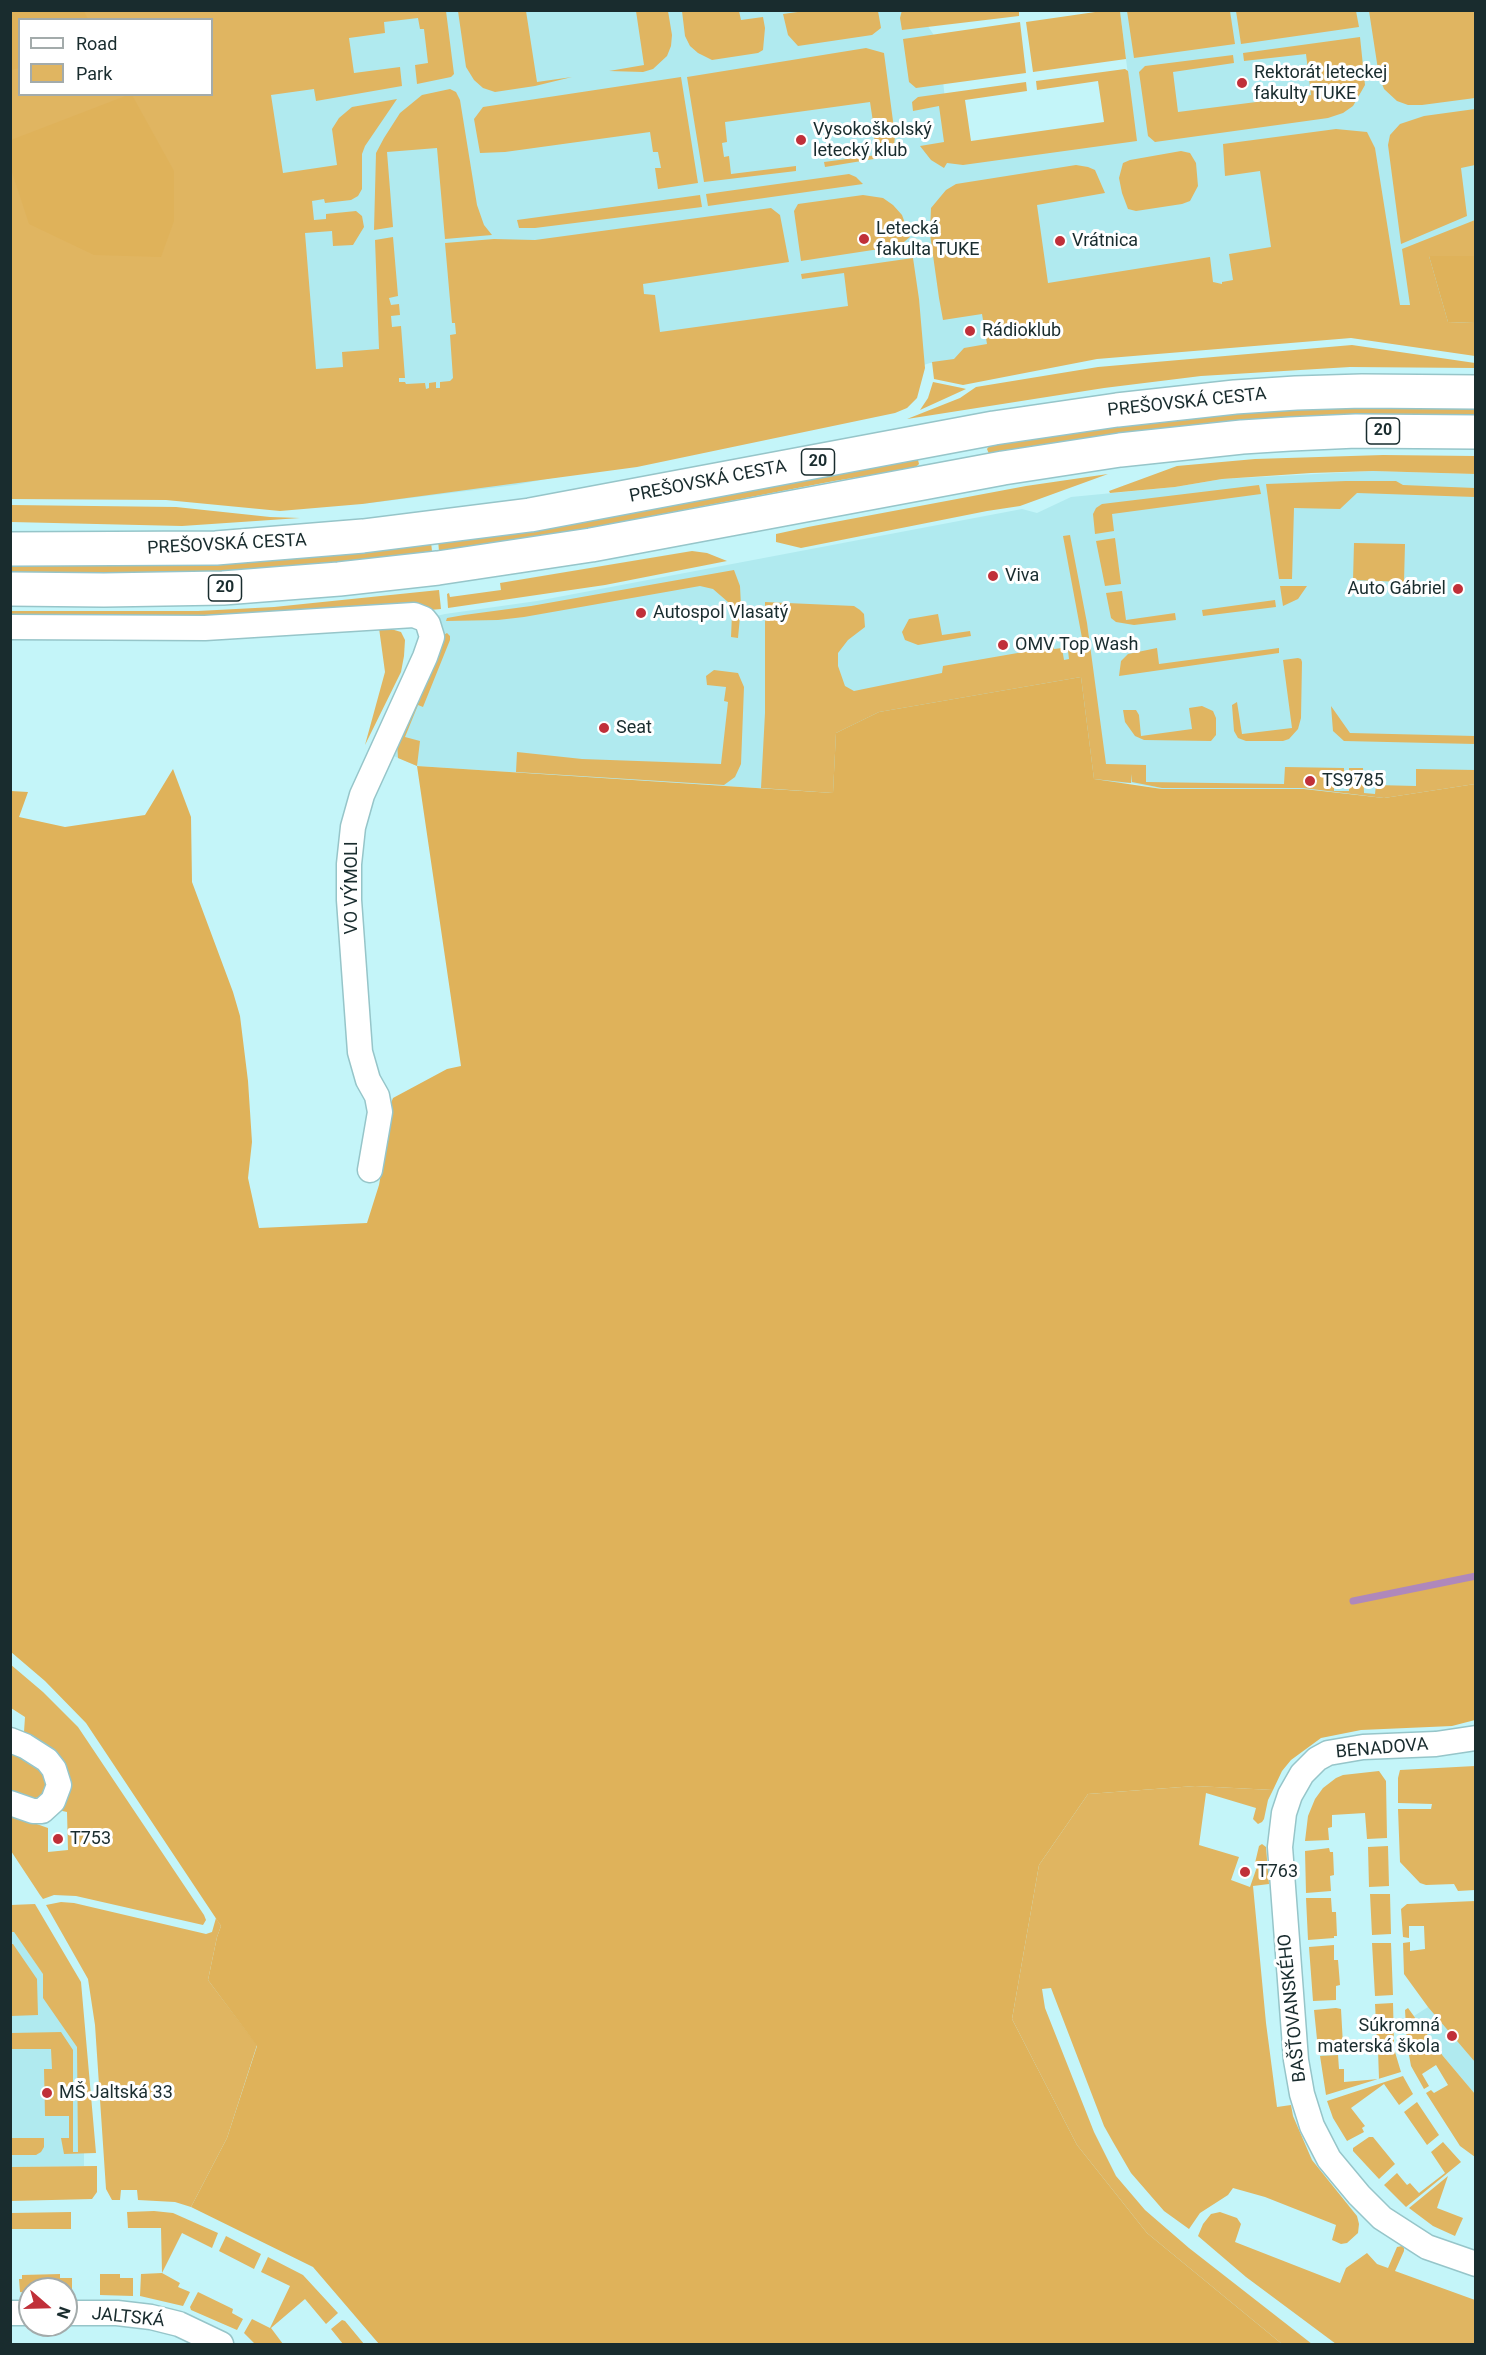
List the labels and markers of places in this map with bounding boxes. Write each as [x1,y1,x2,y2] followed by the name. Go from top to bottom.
[1254,62,1387,104] place label: Rektorát leteckej fakulty TUKE
[1235,76,1249,90] marker: Rektorát leteckej fakulty TUKE
[813,119,932,162] place label: Vysokoškolský letecký klub
[794,133,808,147] marker: Vysokoškolský letecký klub
[876,218,980,260] place label: Letecká fakulta TUKE
[1072,230,1138,252] place label: Vrátnica
[857,232,871,246] marker: Letecká fakulta TUKE
[1053,234,1067,248] marker: Vrátnica
[982,320,1061,342] place label: Rádioklub
[963,324,977,338] marker: Rádioklub
[1005,565,1039,587] place label: Viva
[986,569,1000,583] marker: Viva
[1347,578,1446,600] place label: Auto Gábriel
[1451,582,1465,596] marker: Auto Gábriel
[653,602,788,624] place label: Autospol Vlasatý
[634,606,648,620] marker: Autospol Vlasatý
[1015,634,1138,656] place label: OMV Top Wash
[996,638,1010,652] marker: OMV Top Wash
[616,717,652,739] place label: Seat
[597,721,611,735] marker: Seat
[1322,770,1384,792] place label: TS9785
[1303,774,1317,788] marker: TS9785
[70,1828,111,1850] place label: T753
[51,1832,65,1846] marker: T753
[1257,1861,1298,1883] place label: T763
[1238,1865,1252,1879] marker: T763
[1317,2015,1440,2058] place label: Súkromná materská škola
[1445,2029,1459,2043] marker: Súkromná materská škola
[59,2082,173,2104] place label: MŠ Jaltská 33
[40,2086,54,2100] marker: MŠ Jaltská 33

